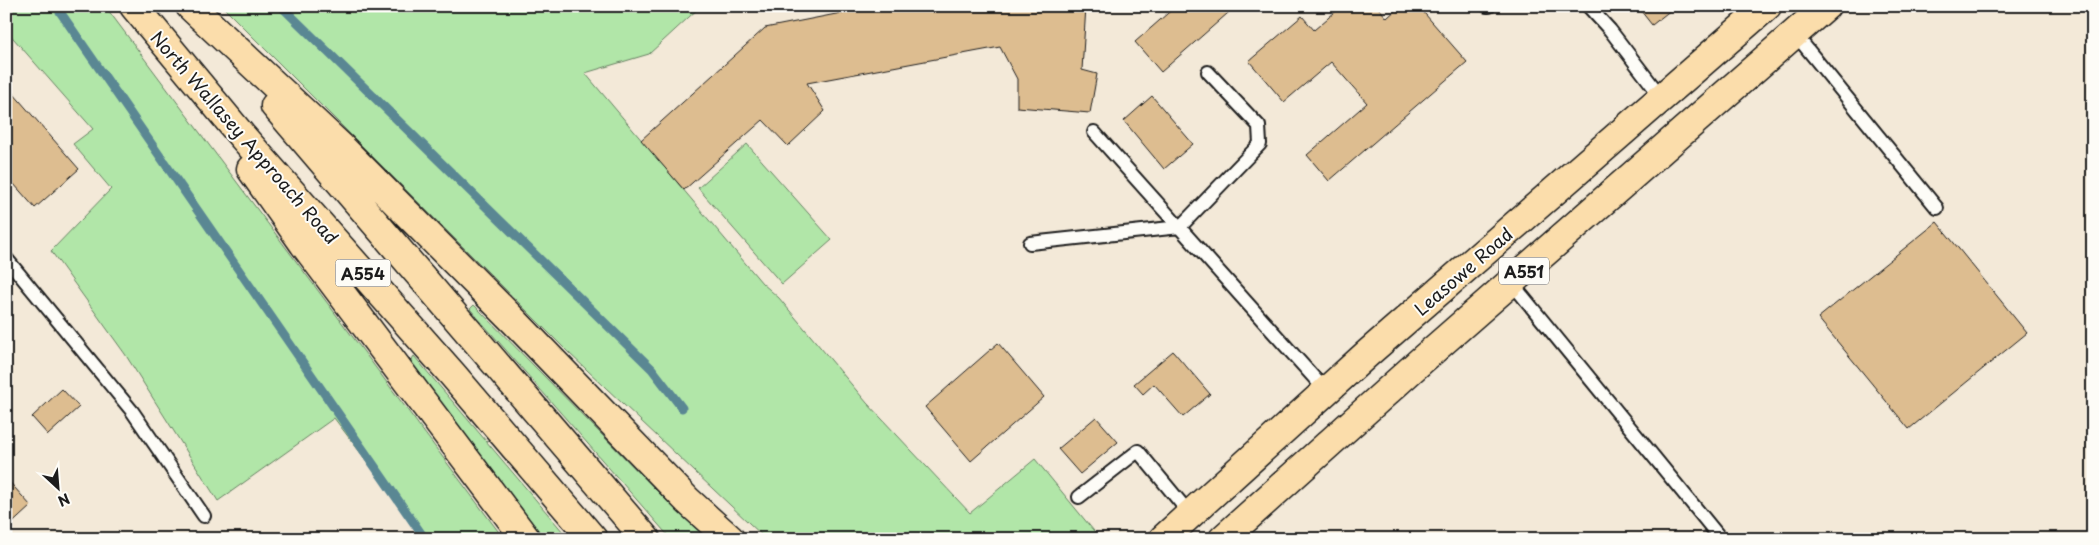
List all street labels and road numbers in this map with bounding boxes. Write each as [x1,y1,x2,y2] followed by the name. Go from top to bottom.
[145,24,345,250] street label: North Wallasey Approach Road
[1408,220,1518,322] street label: Leasowe Road
[1499,258,1549,284] road number: A551
[336,260,390,286] road number: A554

